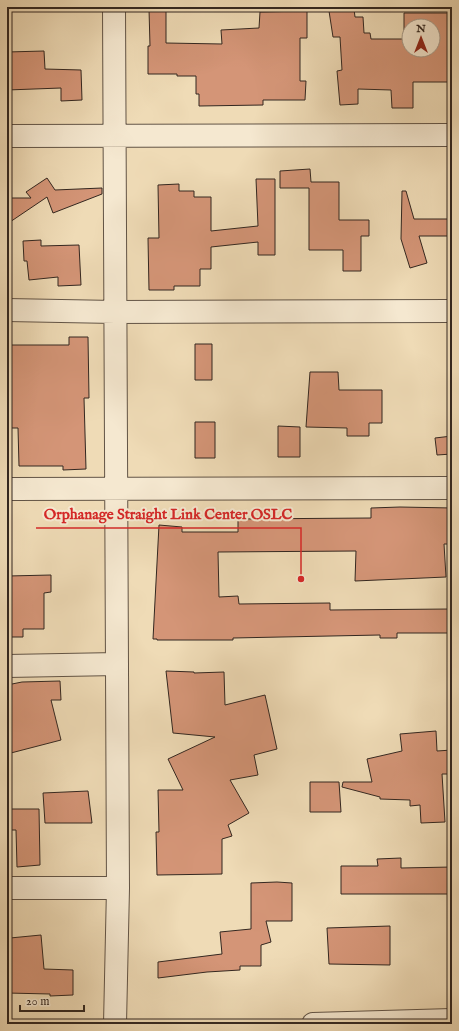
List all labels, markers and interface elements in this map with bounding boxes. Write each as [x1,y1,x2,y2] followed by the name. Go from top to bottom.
[401,18,441,58] north arrow
[415,22,426,36] text: N
[36,501,301,528] callout: Orphanage Straight Link Center OSLC
[44,505,292,524] text: Orphanage Straight Link Center OSLC
[20,987,84,1013] scale bar
[26,994,49,1009] text: 20 m

